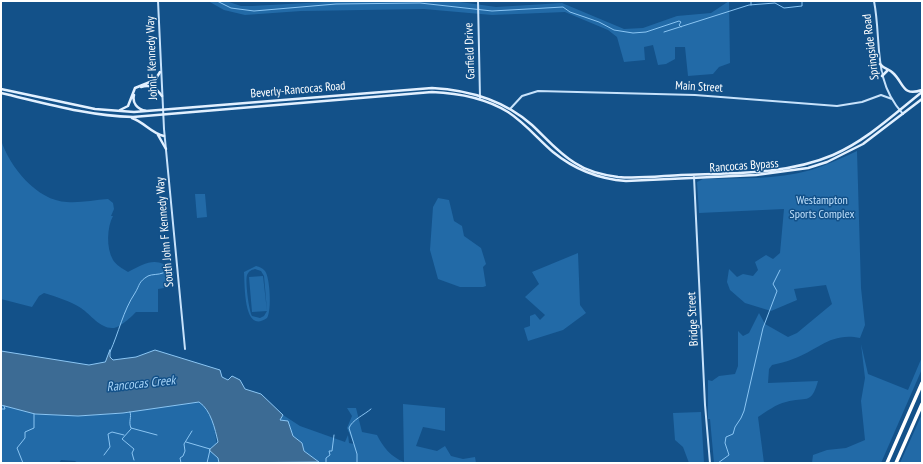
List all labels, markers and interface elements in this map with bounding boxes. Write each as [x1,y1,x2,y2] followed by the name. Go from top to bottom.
[860,13,882,81] street label: Springside Road
[143,16,161,100] street label: John F Kennedy Way
[462,22,478,80] street label: Garfield Drive
[250,79,346,101] street label: Beverly-Rancocas Road
[675,79,723,95] street label: Main Street
[709,156,779,176] street label: Rancocas Bypass
[153,176,177,288] street label: South John F Kennedy Way
[790,194,854,222] park label: Westampton Sports Complex
[684,292,702,346] street label: Bridge Street
[106,373,176,395] water label: Rancocas Creek

